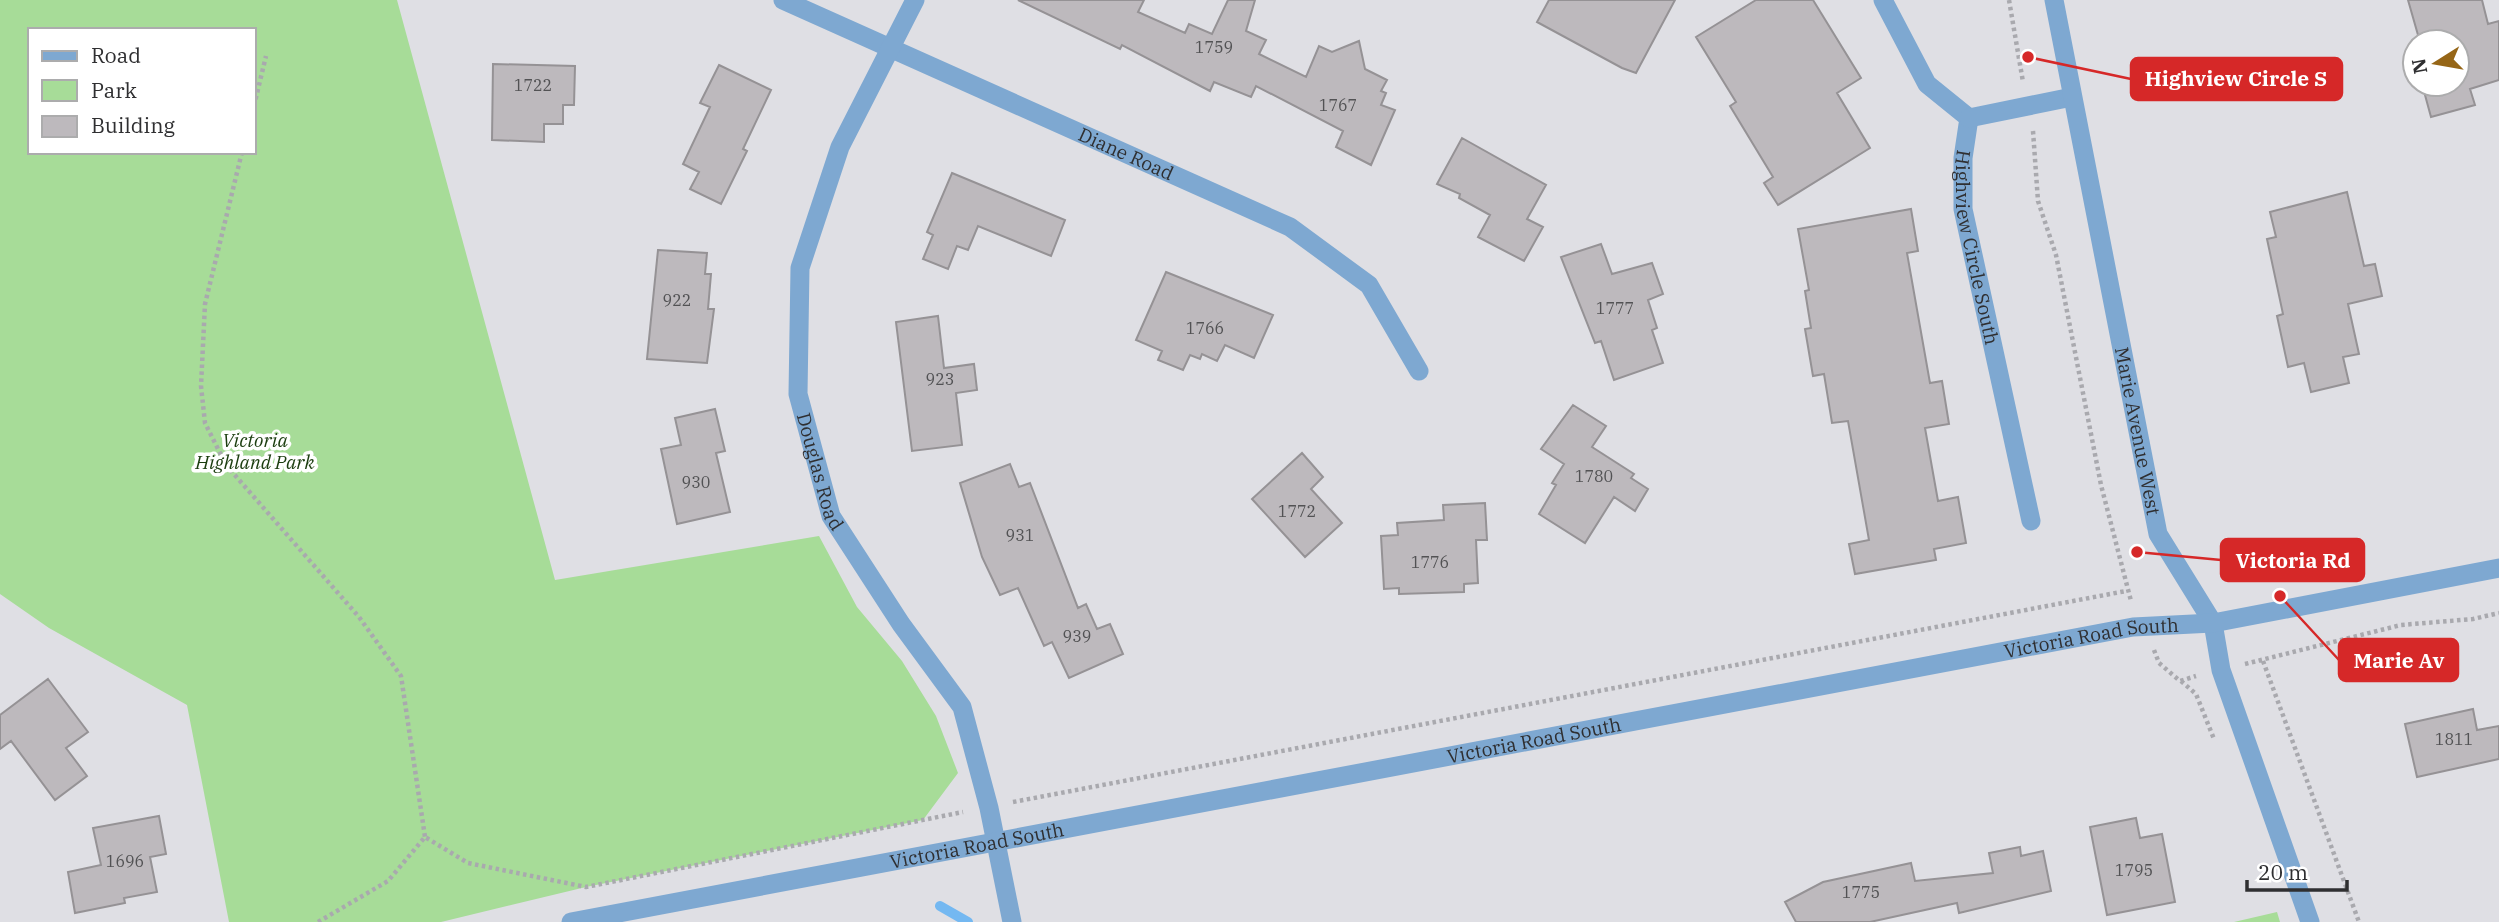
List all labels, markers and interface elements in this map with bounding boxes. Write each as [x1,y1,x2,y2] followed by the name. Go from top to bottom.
[28,28,256,154] legend
[2401,28,2471,98] north arrow
[1195,37,1233,57] house number: 1759
[91,41,141,69] text: Road
[2406,57,2433,76] text: N
[2131,58,2342,100] callout: Highview Circle S
[2145,64,2327,92] text: Highview Circle S
[514,75,552,95] house number: 1722
[91,76,138,104] text: Park
[1319,95,1357,115] house number: 1767
[91,111,176,139] text: Building
[1075,122,1178,185] street label: Diane Road
[1950,148,2004,347] street label: Highview Circle South
[663,290,691,310] house number: 922
[1596,298,1634,318] house number: 1777
[1186,318,1224,338] house number: 1766
[2110,345,2166,517] street label: Marie Avenue West
[926,369,954,389] house number: 923
[792,410,849,535] street label: Douglas Road
[194,428,316,474] park label: Victoria Highland Park
[1575,466,1613,486] house number: 1780
[682,472,710,492] house number: 930
[1278,501,1316,521] house number: 1772
[1006,525,1034,545] house number: 931
[2221,539,2364,581] callout: Victoria Rd
[2236,546,2350,574] text: Victoria Rd
[1411,552,1449,572] house number: 1776
[2002,613,2179,663] street label: Victoria Road South
[1063,626,1091,646] house number: 939
[2339,639,2458,681] callout: Marie Av
[2354,646,2445,674] text: Marie Av
[1445,712,1623,768] street label: Victoria Road South
[2435,729,2473,749] house number: 1811
[888,817,1066,874] street label: Victoria Road South
[2247,848,2347,892] scale bar
[106,851,144,871] house number: 1696
[2258,858,2308,886] text: 20 m
[2115,860,2153,880] house number: 1795
[1842,882,1880,902] house number: 1775

